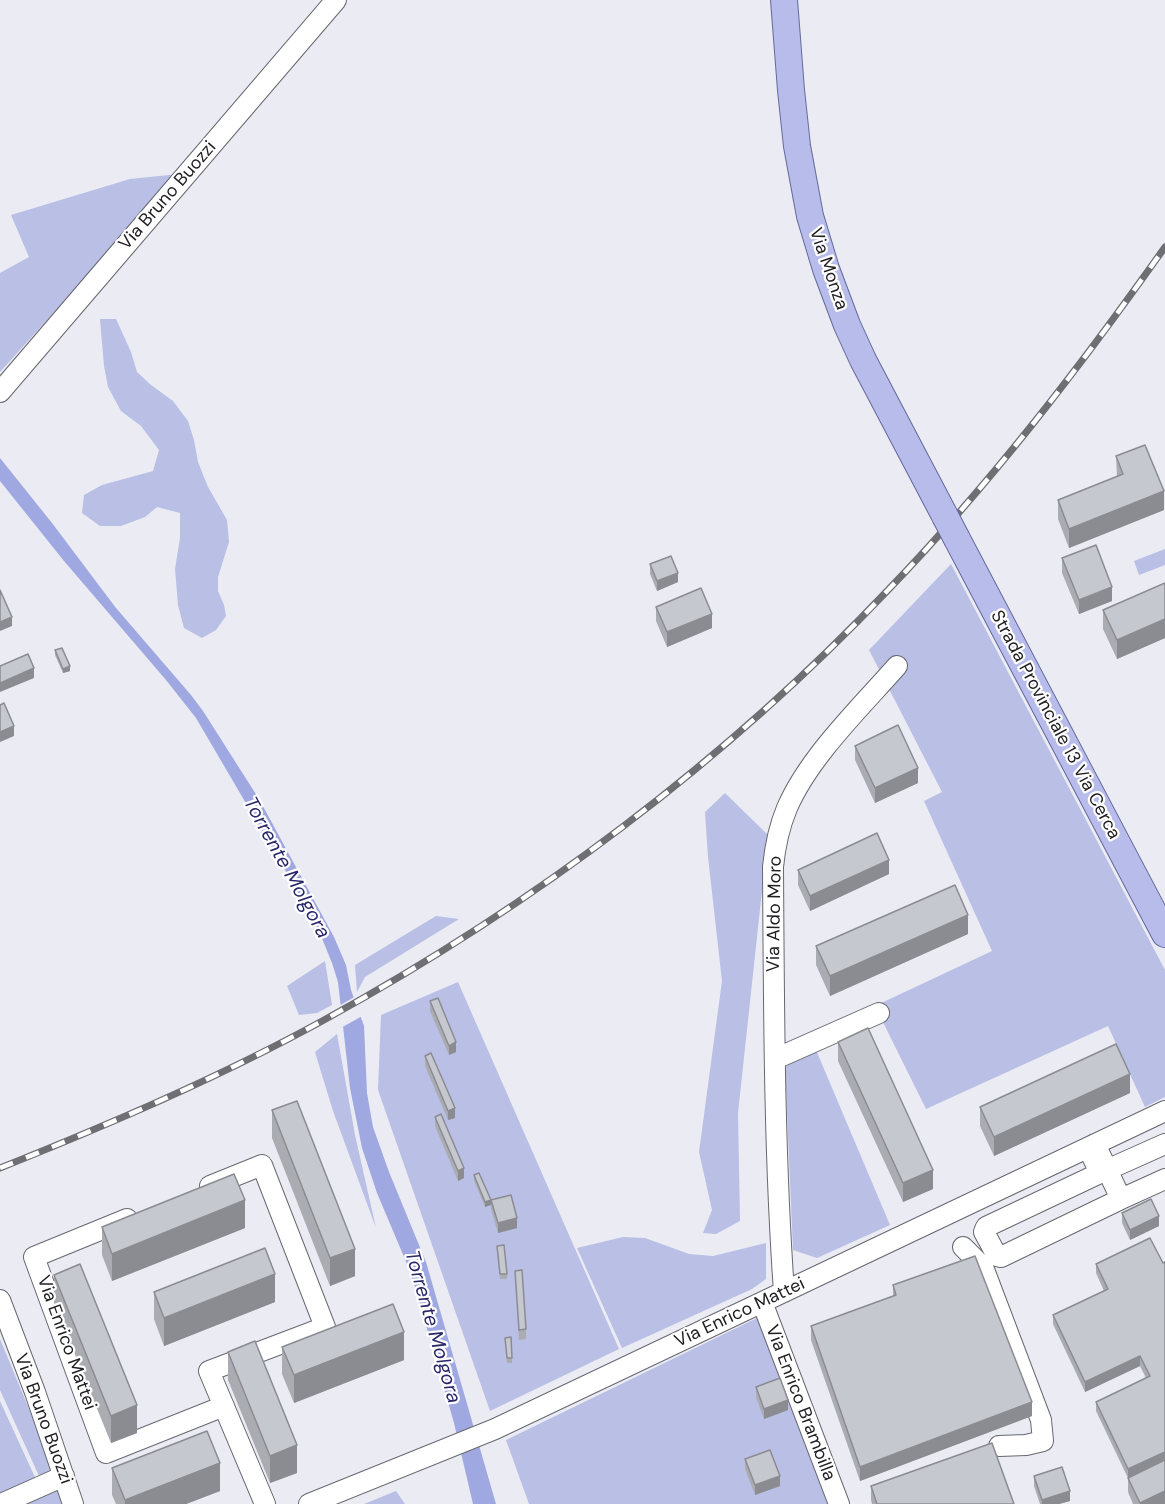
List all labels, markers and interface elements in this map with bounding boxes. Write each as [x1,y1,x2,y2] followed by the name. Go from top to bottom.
[115,137,221,255] street label: Via Bruno Buozzi
[804,225,852,313] street label: Via Monza
[985,607,1125,843] street label: Strada Provinciale 13 Via Cerca
[237,793,335,943] water label: Torrente Molgora
[763,856,787,972] street label: Via Aldo Moro
[399,1248,465,1406] water label: Torrente Molgora
[32,1273,100,1413] street label: Via Enrico Mattei
[671,1273,809,1353] street label: Via Enrico Mattei
[760,1322,840,1484] street label: Via Enrico Brambilla
[9,1351,77,1487] street label: Via Bruno Buozzi

